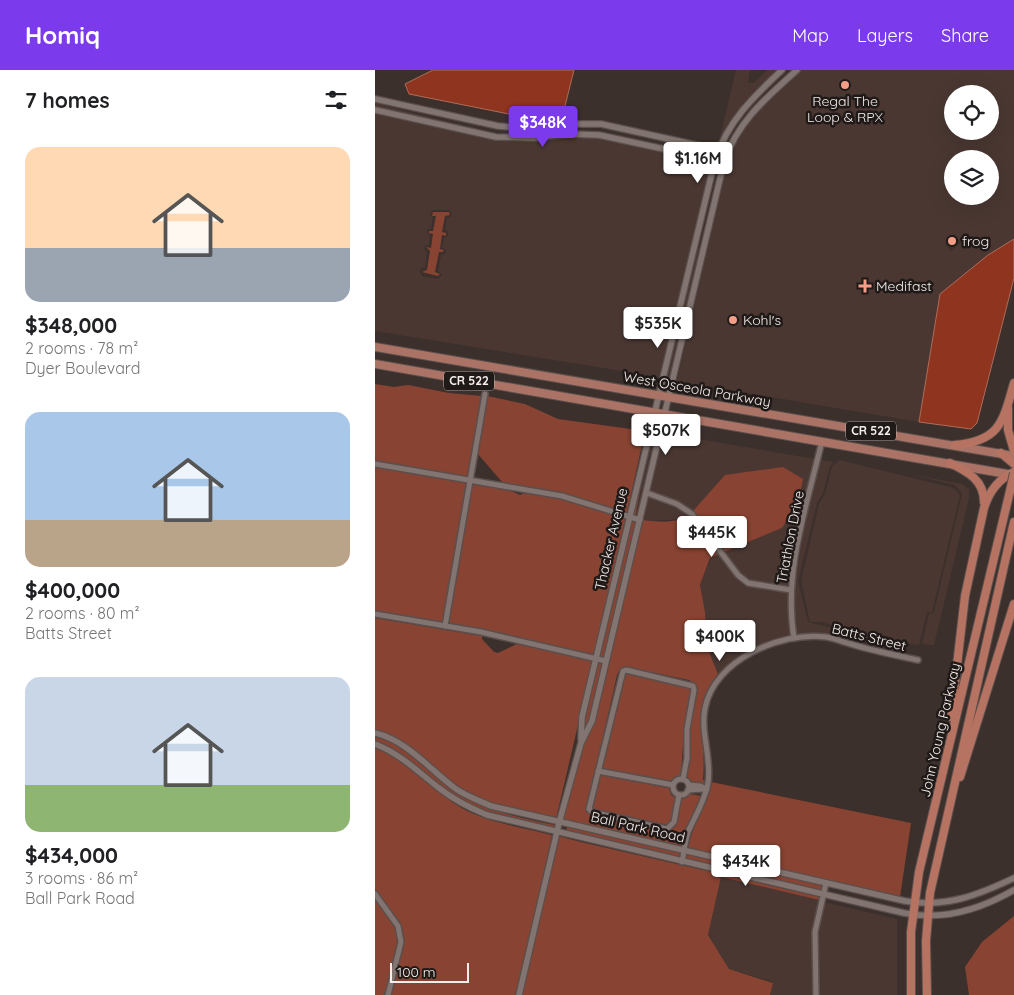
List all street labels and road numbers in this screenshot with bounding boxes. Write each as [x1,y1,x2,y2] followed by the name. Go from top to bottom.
[622,367,772,411] street label: West Osceola Parkway
[444,372,494,391] road number: CR 522
[846,422,896,441] road number: CR 522
[590,486,632,592] street label: Thacker Avenue
[772,489,808,585] street label: Triathlon Drive
[830,619,908,655] street label: Batts Street
[916,661,964,799] street label: John Young Parkway
[589,807,687,847] street label: Ball Park Road

